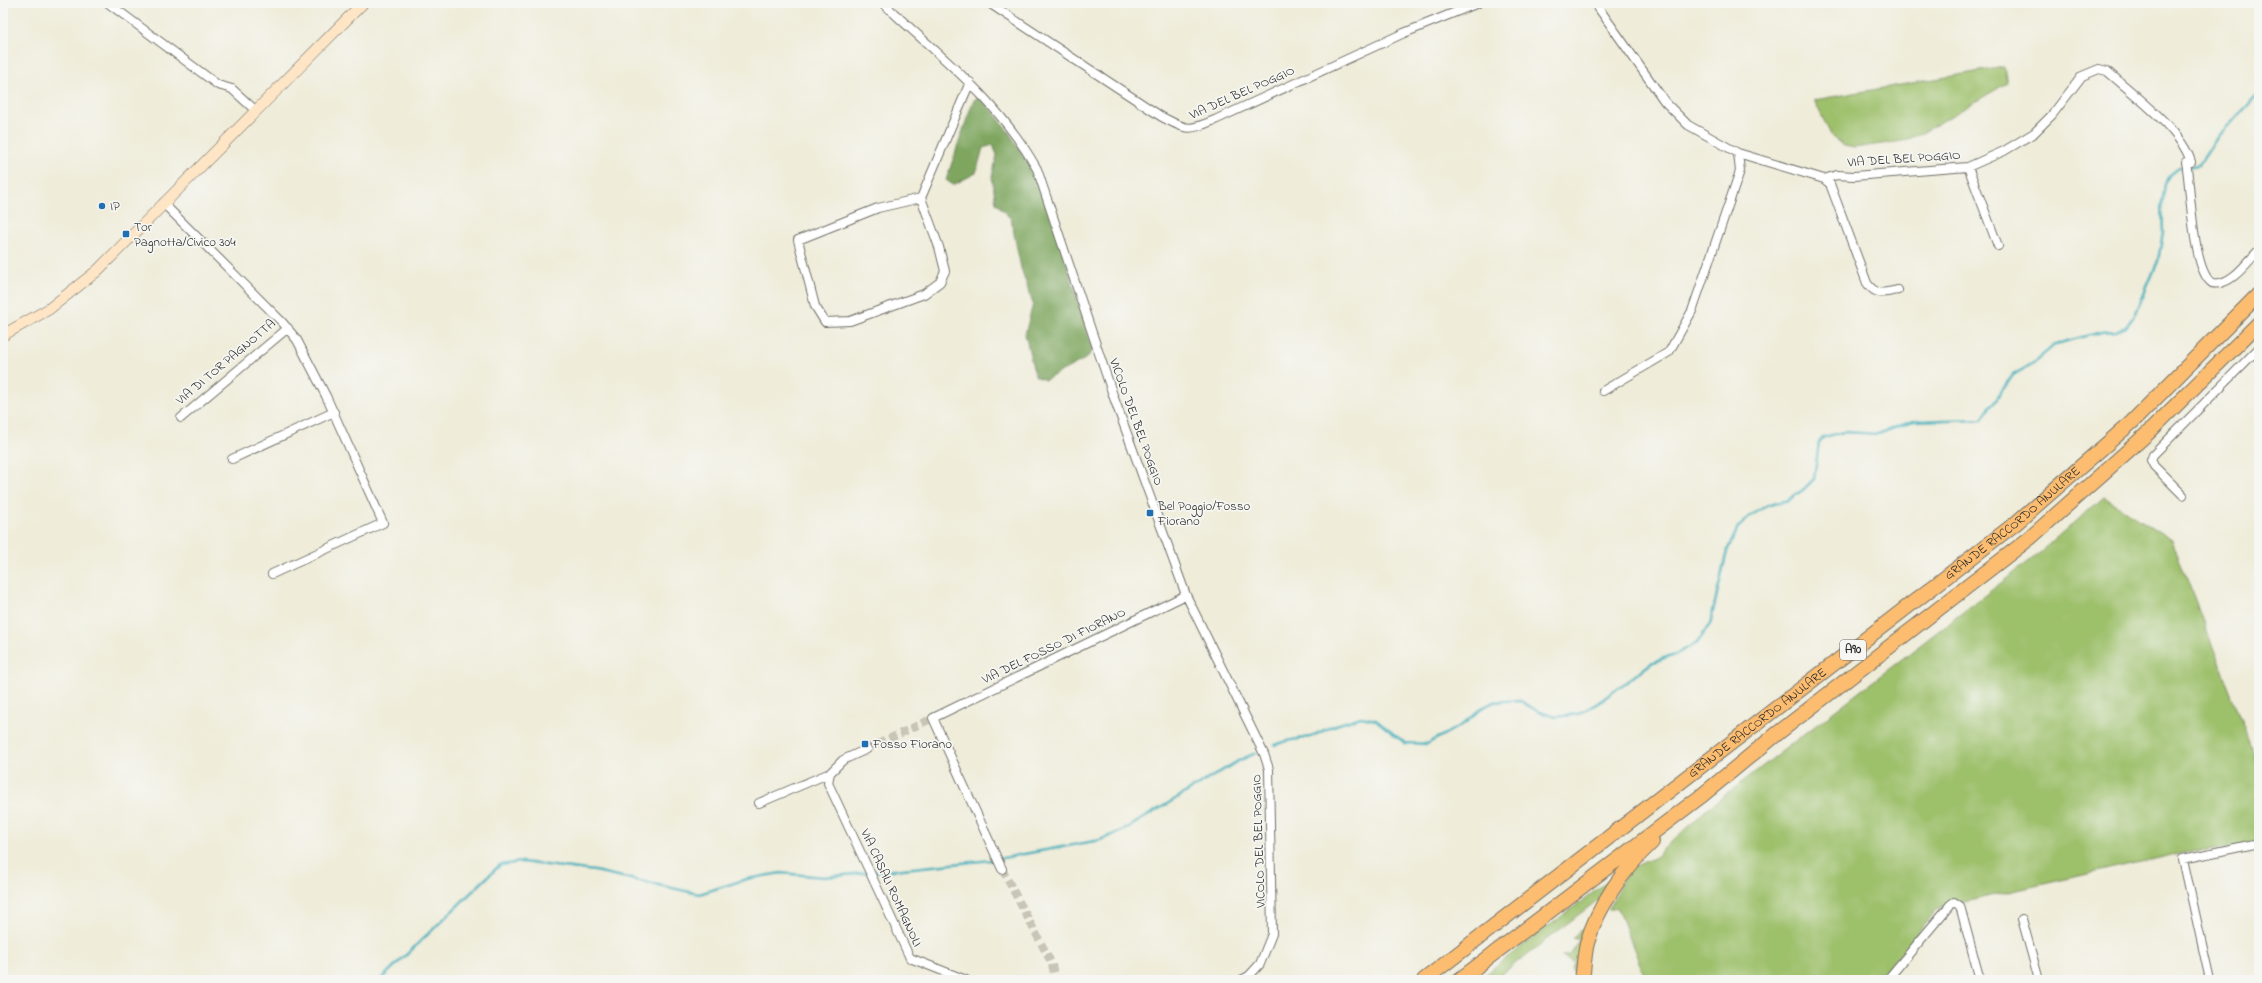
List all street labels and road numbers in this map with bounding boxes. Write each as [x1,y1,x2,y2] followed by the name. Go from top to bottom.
[1185,61,1298,125] street label: VIA DEL BEL POGGIO
[1846,146,1961,173] street label: VIA DEL BEL POGGIO
[171,315,280,410] street label: VIA DI TOR PAGNOTTA
[1104,355,1168,488] street label: VICOLO DEL BEL POGGIO
[1940,462,2085,584] street label: GRANDE RACCORDO ANULARE
[978,603,1129,690] street label: VIA DEL FOSSO DI FIORANO
[1840,640,1866,660] road number: A90
[1684,663,1831,782] street label: GRANDE RACCORDO ANULARE
[1247,774,1271,909] street label: VICOLO DEL BEL POGGIO
[855,825,927,950] street label: VIA CASALI ROMAGNOLI

